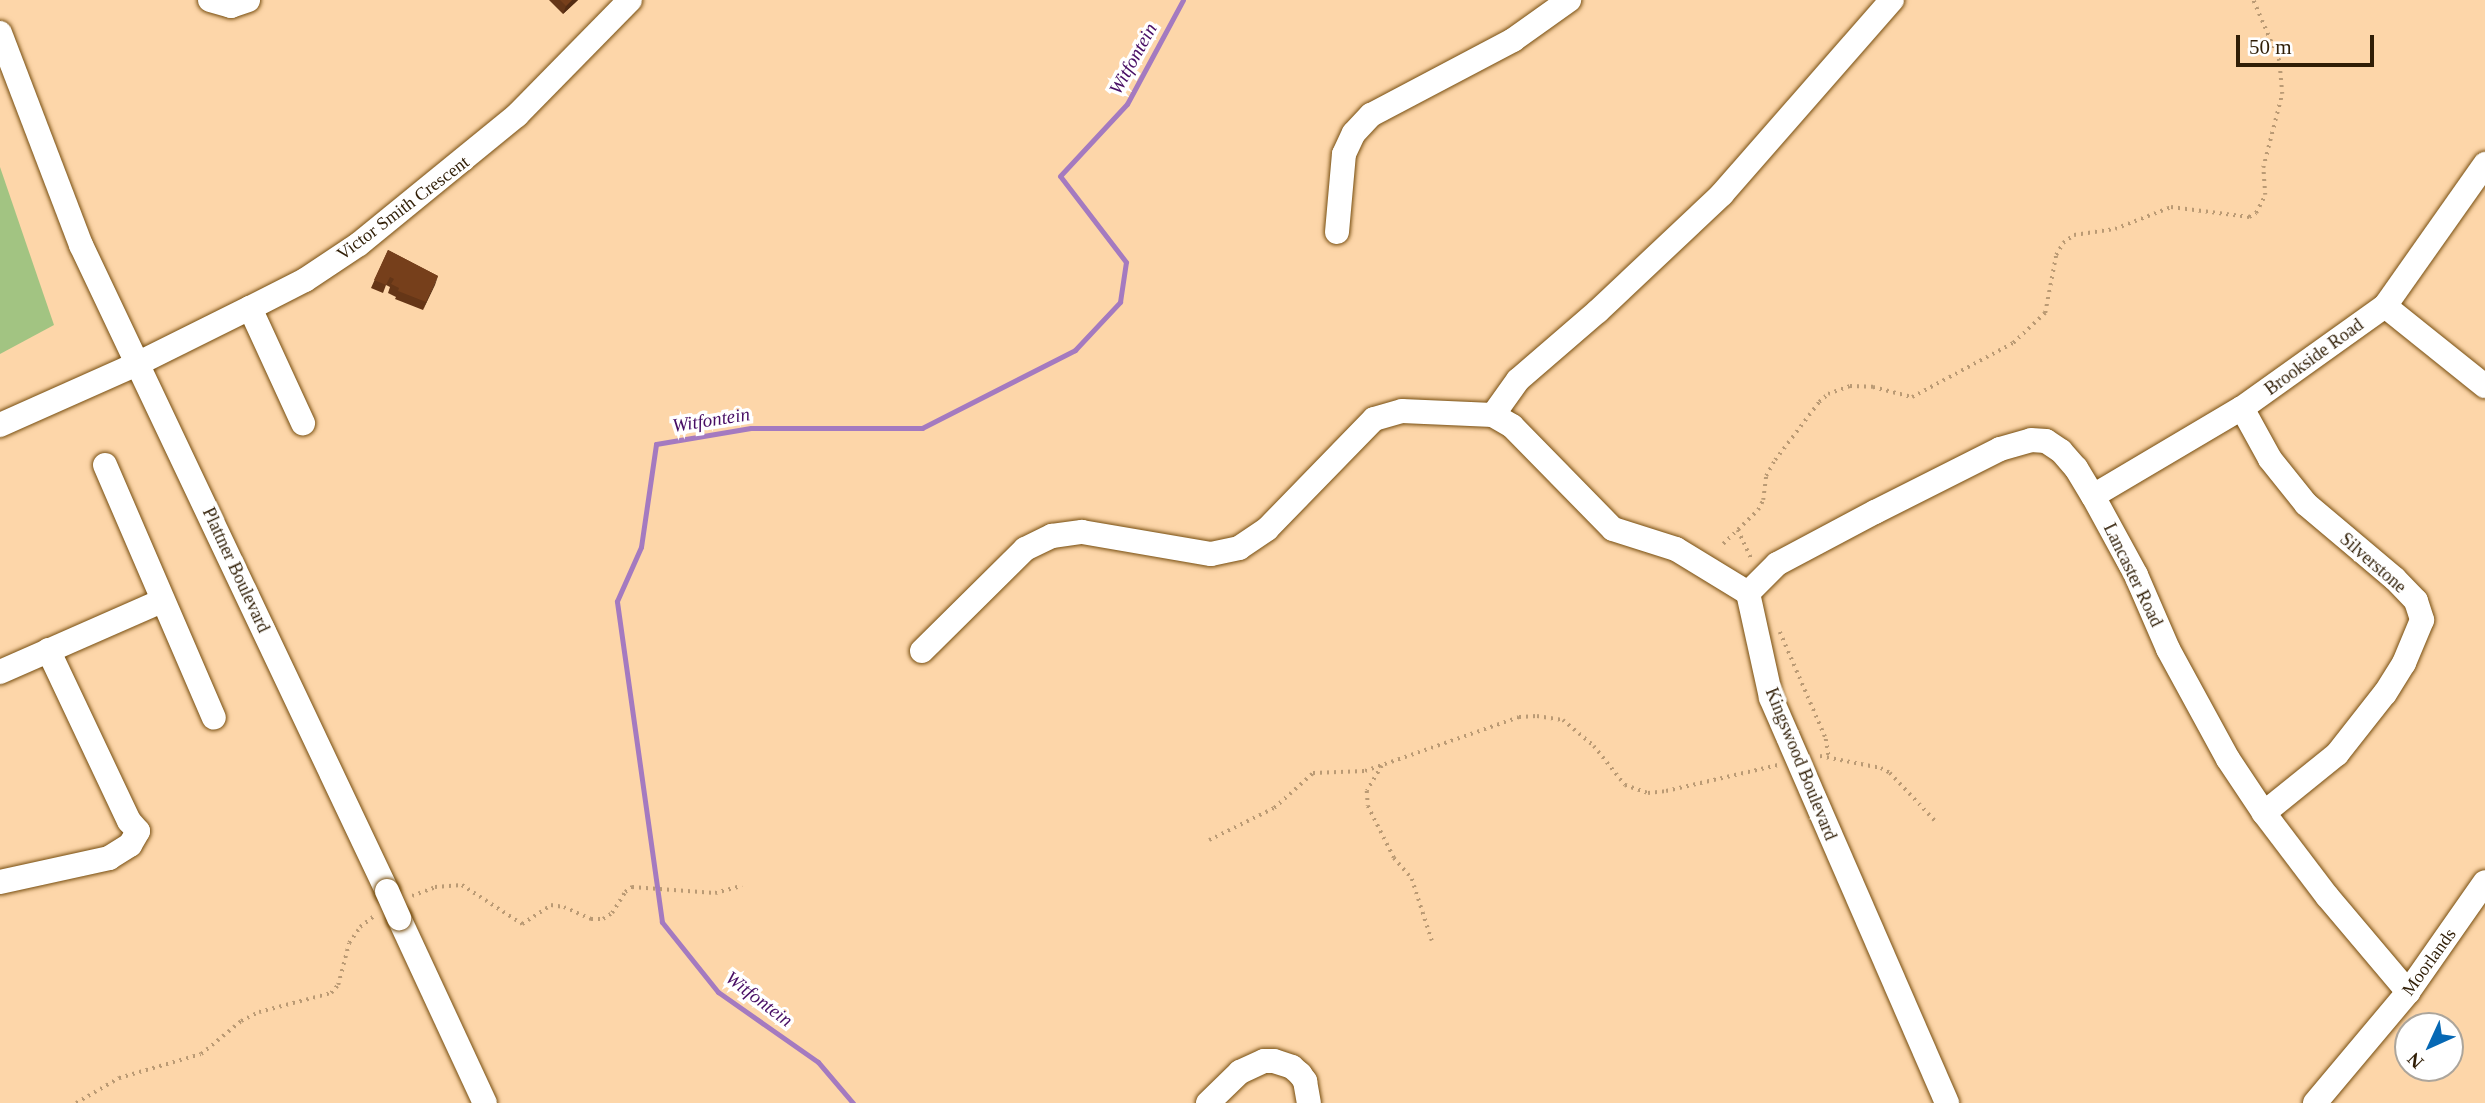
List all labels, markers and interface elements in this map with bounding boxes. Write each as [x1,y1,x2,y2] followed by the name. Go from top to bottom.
[1104,19,1162,99] water label: Witfontein
[2240,21,2378,65] scale bar
[2249,35,2292,59] text: 50 m
[333,151,473,265] street label: Victor Smith Crescent
[2261,314,2367,400] street label: Brookside Road
[671,403,751,437] water label: Witfontein
[198,504,274,636] street label: Plattner Boulevard
[2099,520,2167,630] street label: Lancaster Road
[2335,528,2411,598] street label: Silverstone
[1761,685,1841,843] street label: Kingswood Boulevard
[2397,924,2461,1000] street label: Moorlands
[721,966,797,1032] water label: Witfontein
[2394,1012,2464,1082] north arrow
[2403,1049,2427,1073] text: N

